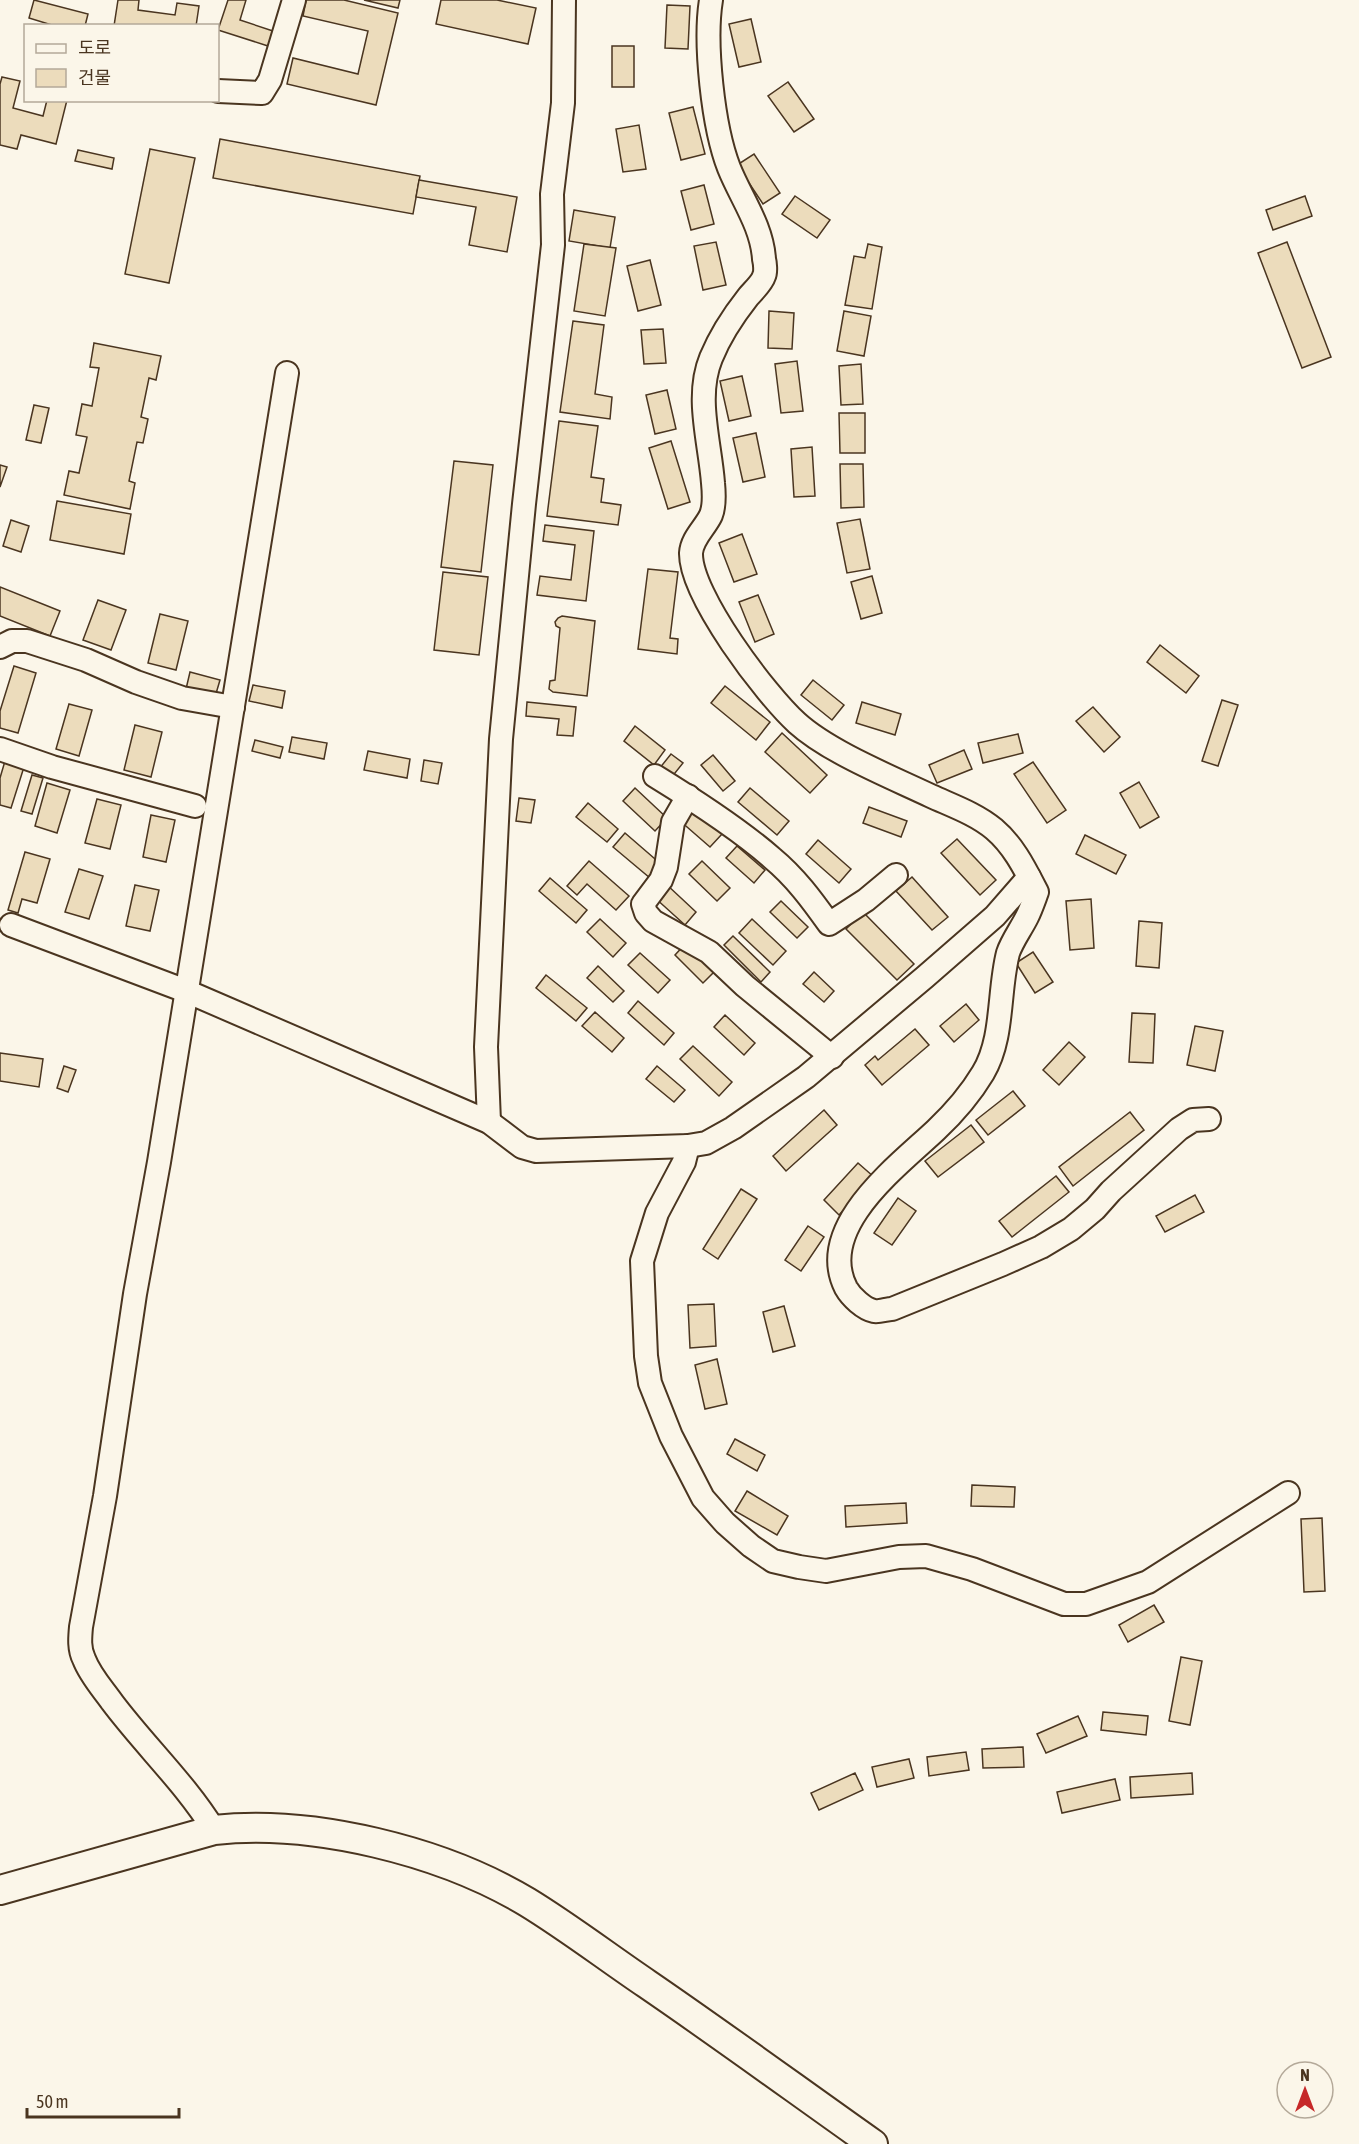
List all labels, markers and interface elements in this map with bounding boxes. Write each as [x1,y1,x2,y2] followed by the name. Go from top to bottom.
[24,24,219,102] legend
[78,37,111,58] text: 도로
[78,67,111,88] text: 건물
[1275,2060,1335,2120] north arrow
[1300,2066,1310,2084] text: N
[27,2081,178,2119] scale bar
[36,2091,68,2112] text: 50 m

